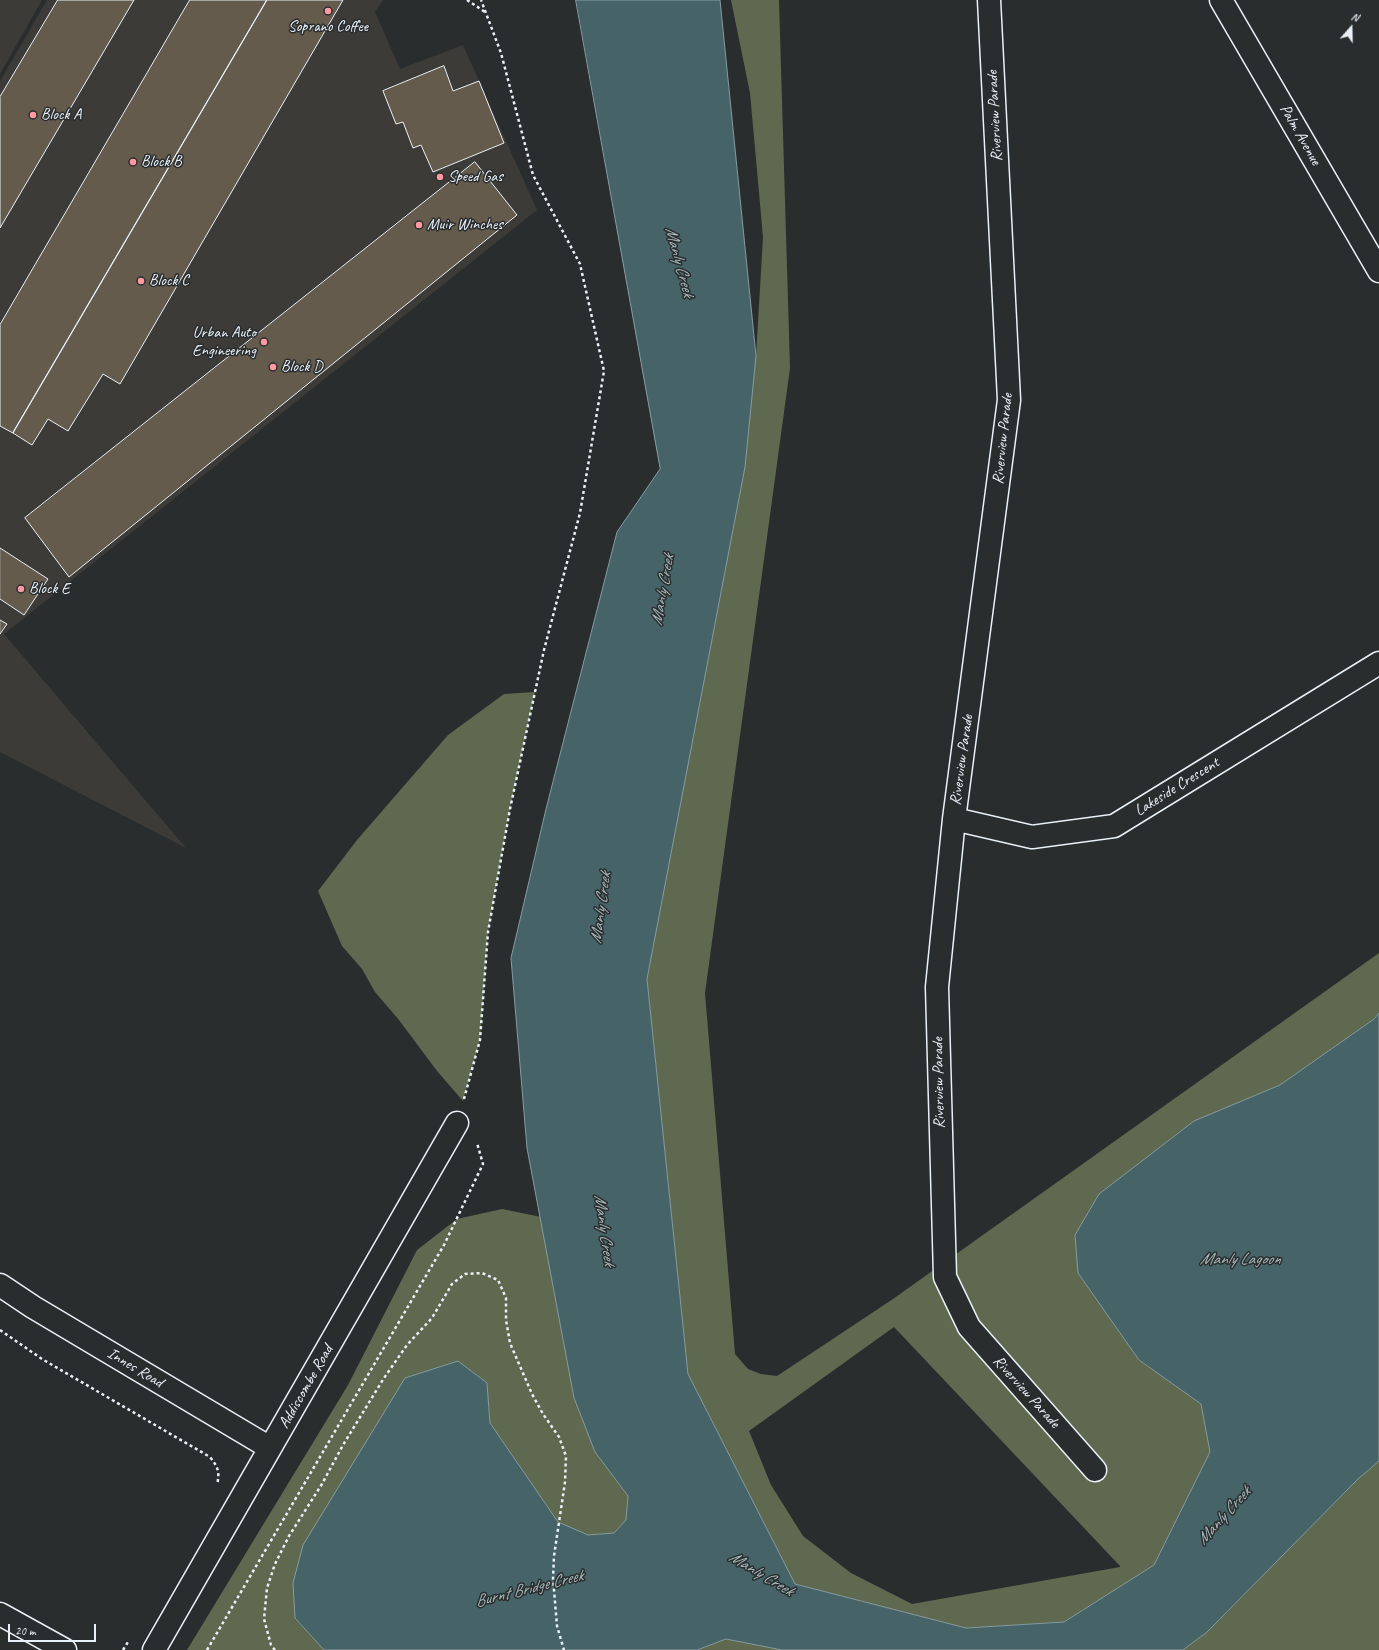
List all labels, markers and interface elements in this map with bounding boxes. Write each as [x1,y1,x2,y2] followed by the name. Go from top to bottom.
[323,6,333,16] marker: Soprano Coffee
[1331,8,1371,48] north arrow
[1350,9,1361,24] text: N
[288,17,368,37] place label: Soprano Coffee
[983,70,1007,162] street label: Riverview Parade
[1275,101,1325,169] street label: Palm Avenue
[41,105,81,125] place label: Block A
[28,110,38,120] marker: Block A
[141,152,181,172] place label: Block B
[128,157,138,167] marker: Block B
[448,167,503,187] place label: Speed Gas
[435,172,445,182] marker: Speed Gas
[427,215,503,235] place label: Muir Winches
[414,220,424,230] marker: Muir Winches
[660,225,698,299] water label: Manly Creek
[149,271,189,291] place label: Block C
[136,276,146,286] marker: Block C
[192,323,256,361] place label: Urban Auto Engineering
[259,337,269,347] marker: Urban Auto Engineering
[281,357,322,377] place label: Block D
[268,362,278,372] marker: Block D
[989,393,1017,485] street label: Riverview Parade
[647,553,679,627] water label: Manly Creek
[29,579,70,599] place label: Block E
[16,584,26,594] marker: Block E
[946,714,978,806] street label: Riverview Parade
[1131,753,1223,821] street label: Lakeside Crescent
[586,871,616,945] water label: Manly Creek
[929,1037,949,1129] street label: Riverview Parade
[589,1193,619,1267] water label: Manly Creek
[1200,1250,1280,1270] water label: Manly Lagoon
[274,1342,338,1432] street label: Addiscombe Road
[104,1344,166,1392] street label: Innes Road
[988,1352,1064,1432] street label: Riverview Parade
[1192,1483,1256,1549] water label: Manly Creek
[725,1547,797,1601] water label: Manly Creek
[473,1566,585,1612] water label: Burnt Bridge Creek
[10,1616,98,1642] scale bar
[15,1623,35,1639] text: 20 m

